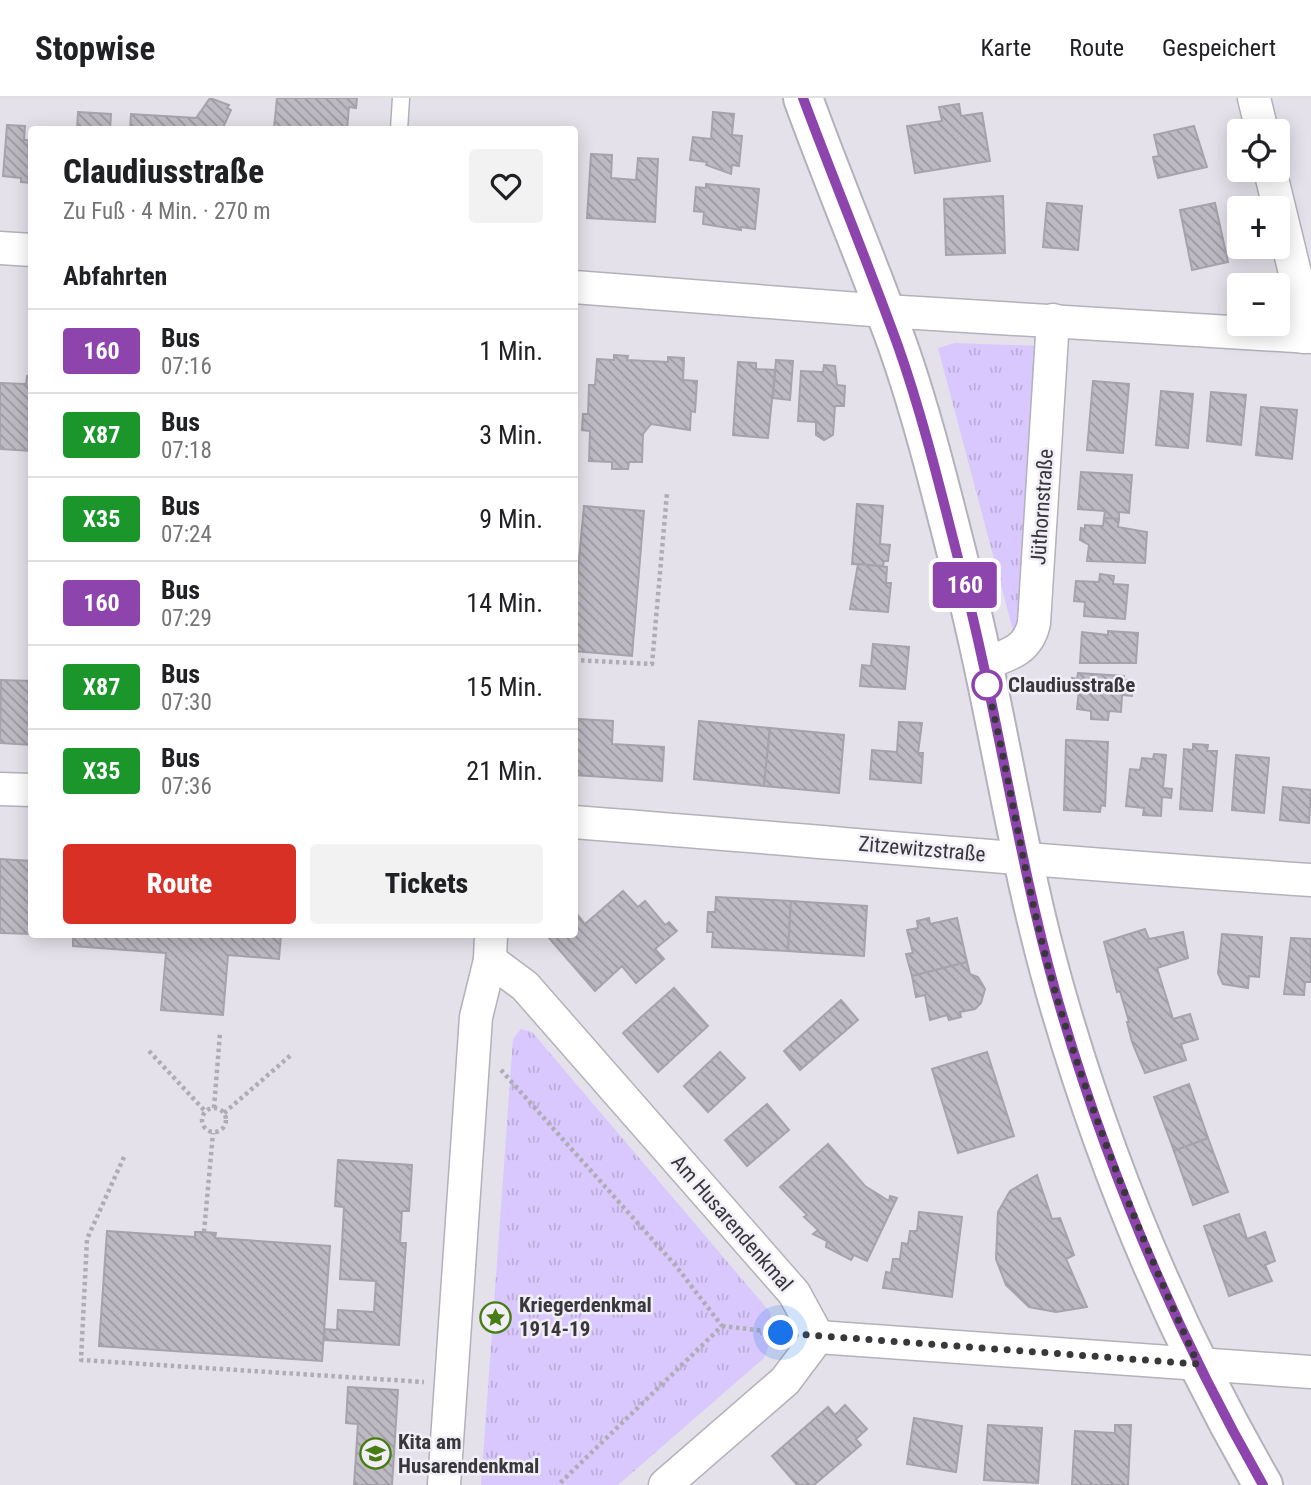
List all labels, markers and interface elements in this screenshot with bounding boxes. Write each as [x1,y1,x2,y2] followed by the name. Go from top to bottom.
[35,29,155,68] text: Stopwise
[981,34,1031,62] text: Karte
[1069,34,1124,62] text: Route
[1162,34,1276,62] text: Gespeichert
[1227,119,1290,336] map controls
[1227,119,1290,182] button: locate
[469,149,543,223] button: heart
[63,152,264,191] text: Claudiusstraße
[1227,196,1290,259] button: +
[63,198,271,225] text: Zu Fuß · 4 Min. · 270 m
[63,261,167,291] text: Abfahrten
[1227,273,1290,336] button: −
[161,323,200,353] text: Bus
[479,336,543,366] text: 1 Min.
[83,337,120,365] text: 160
[161,353,212,380] text: 07:16
[161,407,200,437] text: Bus
[479,420,543,450] text: 3 Min.
[83,421,120,449] text: X87
[161,437,212,464] text: 07:18
[1026,448,1058,566] street label: Jüthornstraße
[161,491,200,521] text: Bus
[479,504,543,534] text: 9 Min.
[83,505,120,533] text: X35
[161,521,212,548] text: 07:24
[925,562,1005,608] line badge: 160
[947,571,983,599] text: 160
[161,575,200,605] text: Bus
[466,588,543,618] text: 14 Min.
[83,589,120,617] text: 160
[161,605,212,632] text: 07:29
[161,659,200,689] text: Bus
[972,670,1002,700] marker: Claudiusstraße
[466,672,543,702] text: 15 Min.
[83,673,120,701] text: X87
[1008,673,1135,697] place label: Claudiusstraße
[161,689,212,716] text: 07:30
[161,743,200,773] text: Bus
[466,756,543,786] text: 21 Min.
[83,757,120,785] text: X35
[161,773,212,800] text: 07:36
[857,831,987,867] street label: Zitzewitzstraße
[63,844,296,924] button: Route
[310,844,543,924] button: Tickets
[666,1150,798,1296] street label: Am Husarendenkmal
[519,1293,652,1341] place label: Kriegerdenkmal 1914-19
[479,1300,513,1334] place icon: Kriegerdenkmal 1914-19
[763,1315,798,1350] your location
[398,1430,539,1478] place label: Kita am Husarendenkmal
[358,1437,392,1471] school or university icon: Kita am Husarendenkmal

